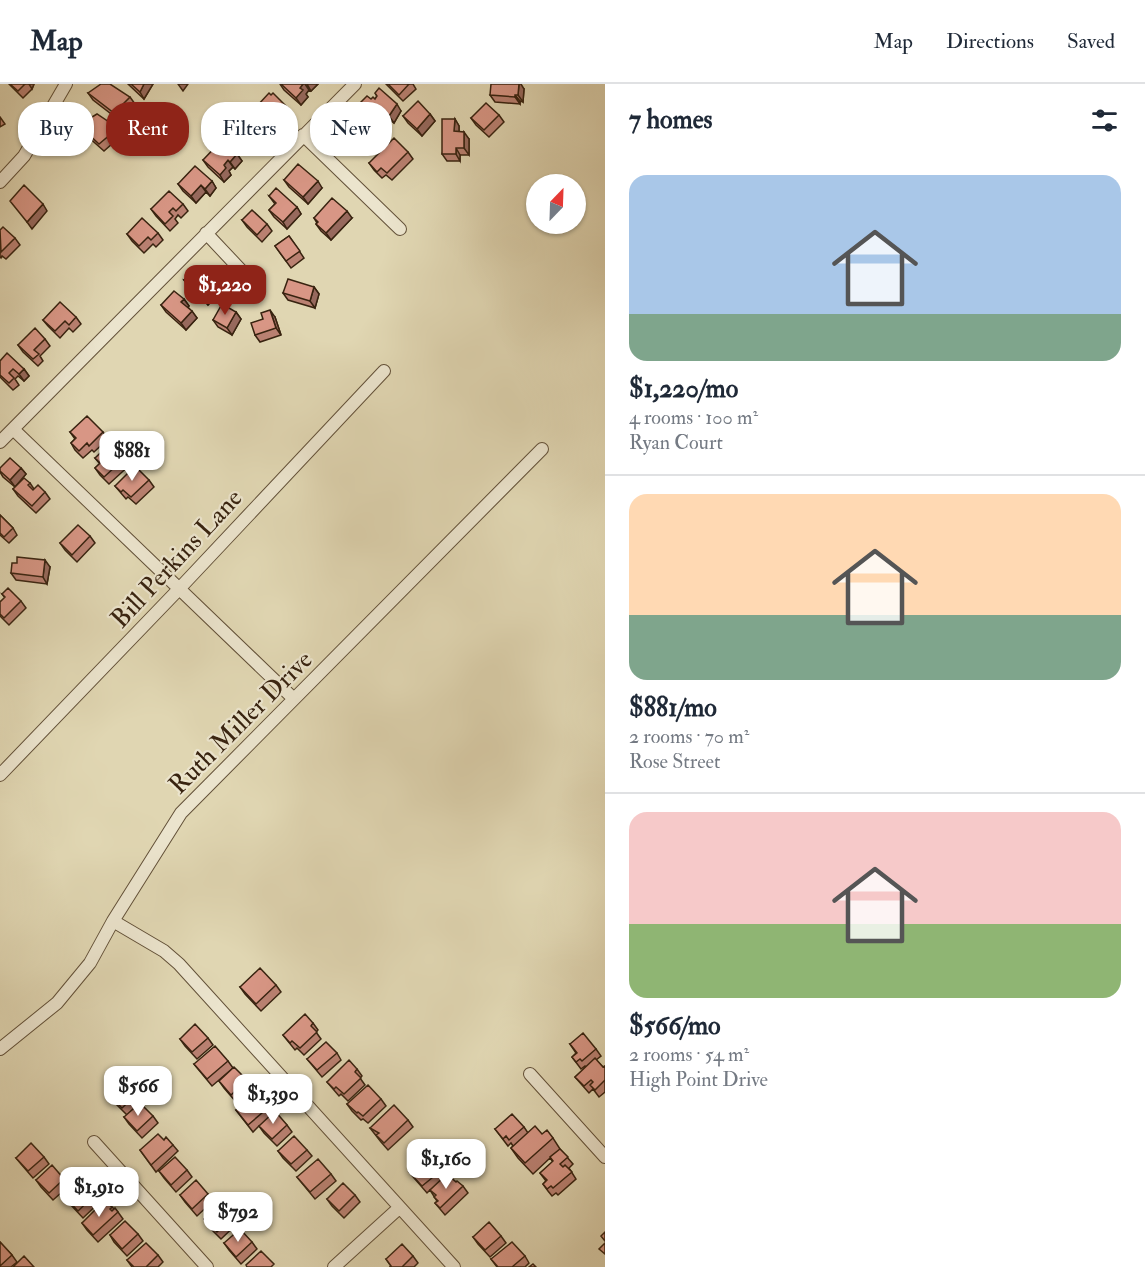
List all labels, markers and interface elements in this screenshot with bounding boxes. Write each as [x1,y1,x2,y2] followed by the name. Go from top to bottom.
[30,24,83,59] text: Map
[873,28,913,55] text: Map
[946,28,1034,55] text: Directions
[1067,28,1115,55] text: Saved
[18,102,94,156] chip: Buy
[106,102,189,156] chip: Rent
[201,102,298,156] chip: Filters
[310,102,392,156] chip: New
[629,104,712,136] text: 7 homes
[1088,104,1121,137] icon: filters
[526,174,586,234] north arrow
[526,174,586,234] map controls
[821,214,929,322] icon: home
[176,265,274,316] pin: $1,220
[198,272,252,297] text: $1,220
[629,373,738,405] text: $1,220/mo
[629,405,758,430] text: 4 rooms · 100 m²
[629,430,723,455] text: Ryan Court
[96,431,168,482] pin: $881
[113,438,151,463] text: $881
[104,482,249,635] street label: Bill Perkins Lane
[821,533,929,641] icon: home
[162,644,319,801] street label: Ruth Miller Drive
[629,692,717,724] text: $881/mo
[629,724,749,749] text: 2 rooms · 70 m²
[629,749,720,774] text: Rose Street
[821,851,929,959] icon: home
[629,1010,721,1042] text: $566/mo
[629,1042,749,1067] text: 2 rooms · 54 m²
[102,1066,174,1117] pin: $566
[629,1067,768,1092] text: High Point Drive
[118,1073,158,1098] text: $566
[224,1074,322,1125] pin: $1,390
[247,1081,299,1106] text: $1,390
[397,1139,495,1190] pin: $1,160
[421,1146,471,1171] text: $1,160
[50,1167,148,1218] pin: $1,910
[74,1174,124,1199] text: $1,910
[202,1192,274,1243] pin: $792
[218,1199,258,1224] text: $792

